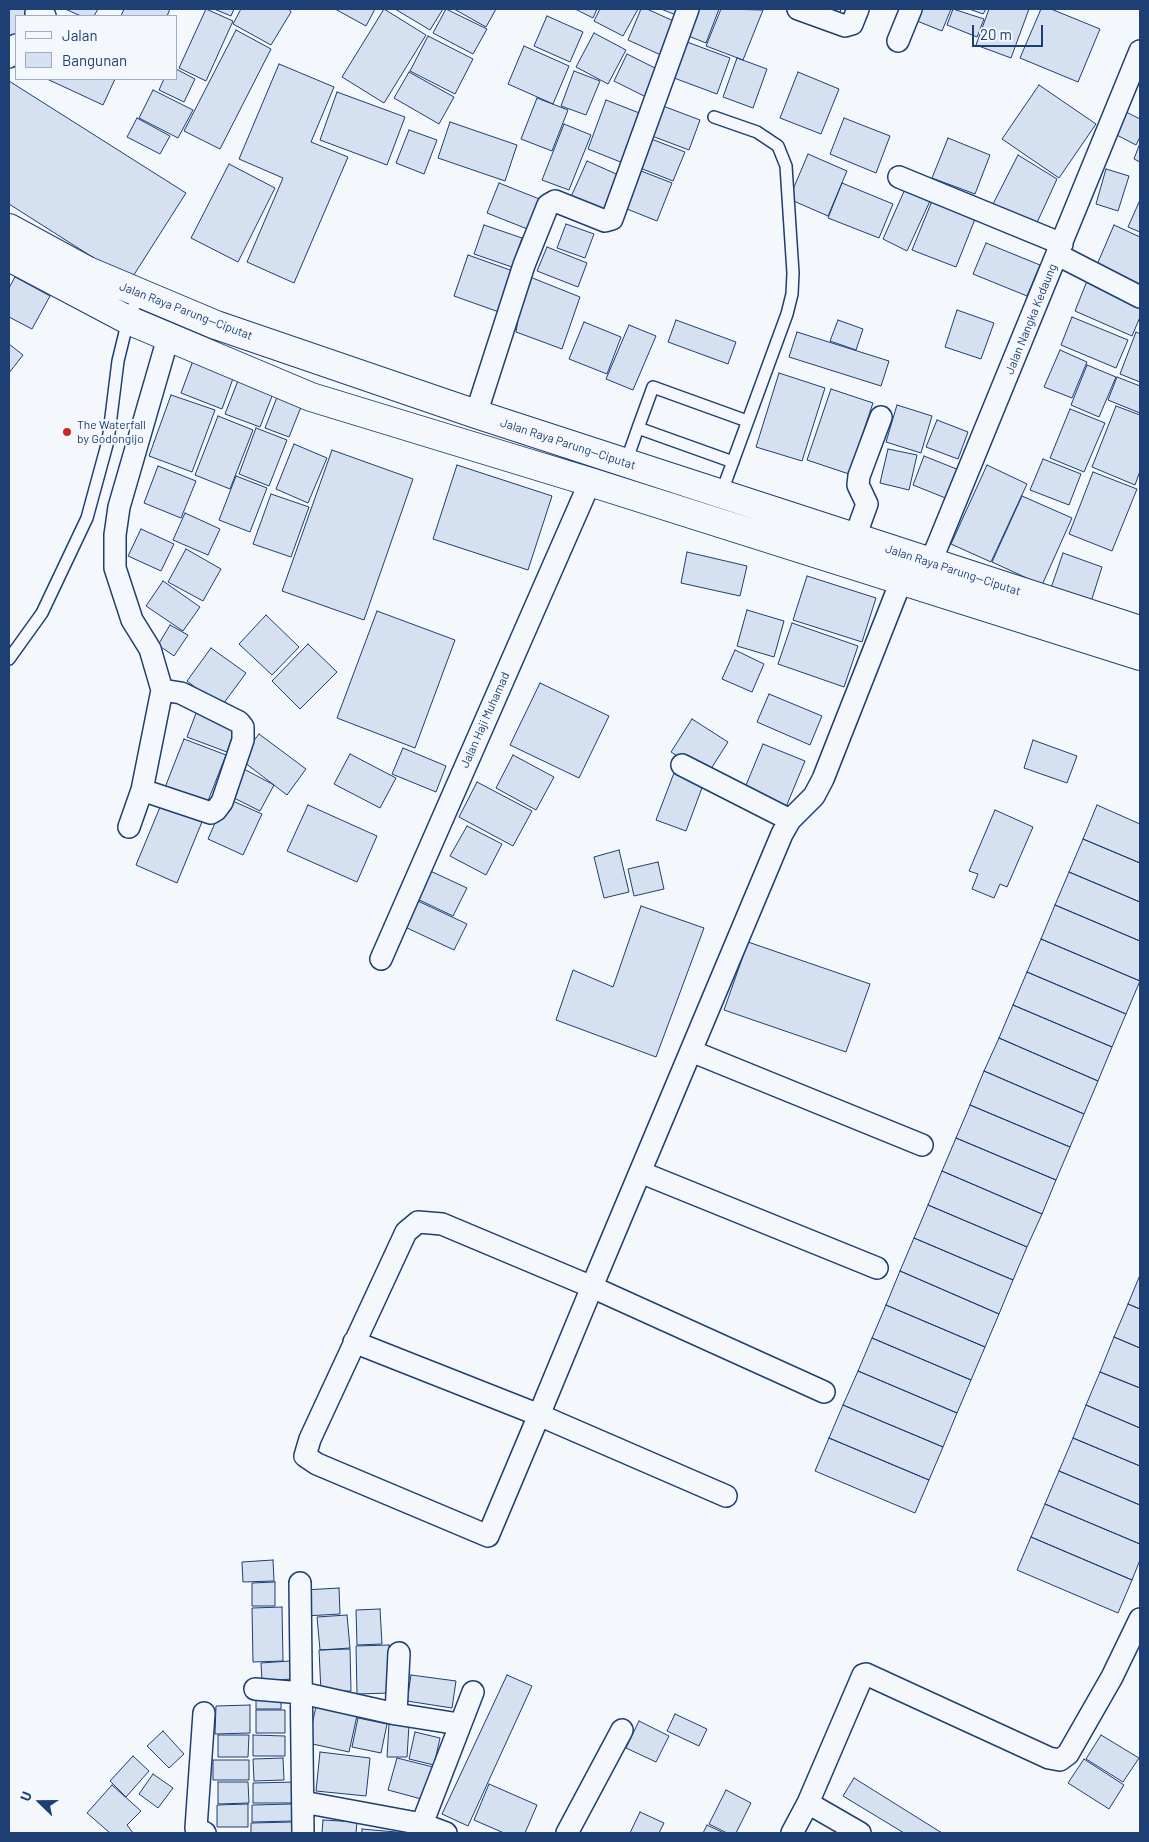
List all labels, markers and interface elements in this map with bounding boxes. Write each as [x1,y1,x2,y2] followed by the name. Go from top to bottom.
[15,15,178,80] legend
[974,15,1045,47] scale bar
[980,25,1012,43] text: 20 m
[62,26,98,44] text: Jalan
[62,51,127,69] text: Bangunan
[1002,262,1060,376] street label: Jalan Nangka Kedaung
[117,279,255,343] street label: Jalan Raya Parung—Ciputat
[498,415,638,473] street label: Jalan Raya Parung—Ciputat
[77,418,146,446] place label: The Waterfall by Godongijo
[61,426,73,438] marker: The Waterfall by Godongijo
[883,541,1023,599] street label: Jalan Raya Parung—Ciputat
[457,670,513,770] street label: Jalan Haji Muhamad
[15,1777,65,1827] north arrow
[16,1789,35,1803] text: U

